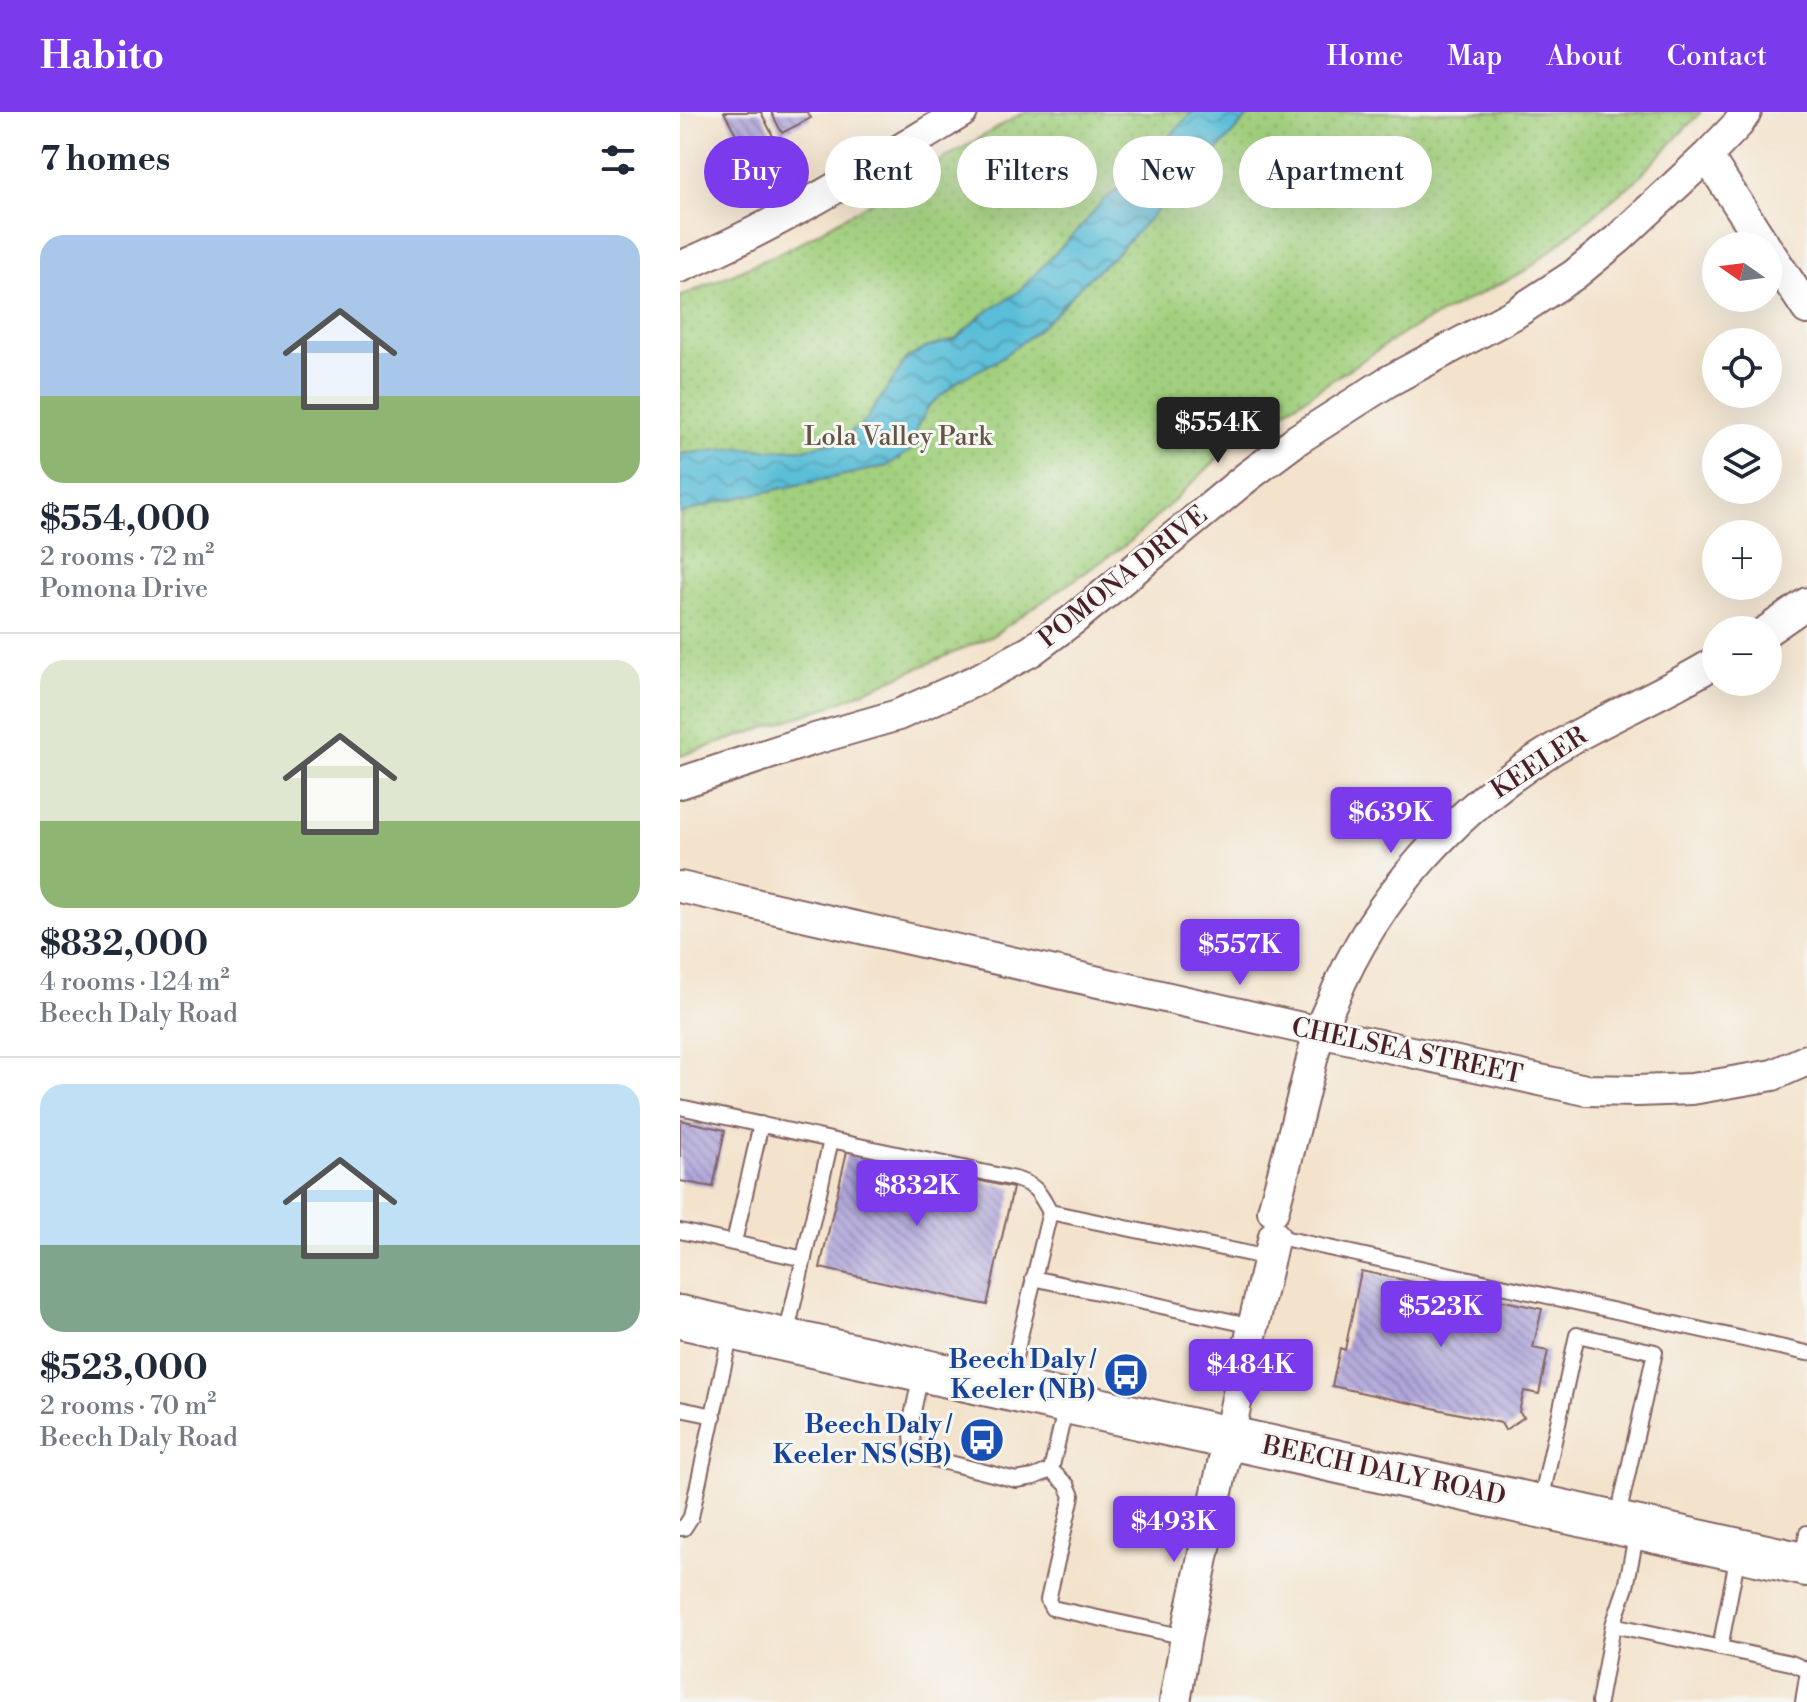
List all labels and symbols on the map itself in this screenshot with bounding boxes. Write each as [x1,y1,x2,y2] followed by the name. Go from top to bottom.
[1702,232,1782,312] north arrow
[1162,397,1274,465] pin: $554K
[804,421,993,453] park label: Lola Valley Park
[1032,499,1214,655] street label: POMONA DRIVE
[1485,720,1594,806] street label: KEELER
[1335,787,1447,855] pin: $639K
[1184,919,1296,987] pin: $557K
[1289,1011,1525,1091] street label: CHELSEA STREET
[861,1160,973,1228] pin: $832K
[1385,1281,1497,1349] pin: $523K
[1195,1339,1307,1407] pin: $484K
[948,1344,1097,1406] place label: Beech Daly / Keeler (NB)
[1102,1351,1150,1399] bus stop icon: Beech Daly / Keeler (NB)
[773,1409,953,1471] place label: Beech Daly / Keeler NS (SB)
[958,1416,1006,1464] bus stop icon: Beech Daly / Keeler NS (SB)
[1258,1429,1509,1512] street label: BEECH DALY ROAD
[1118,1496,1230,1564] pin: $493K

